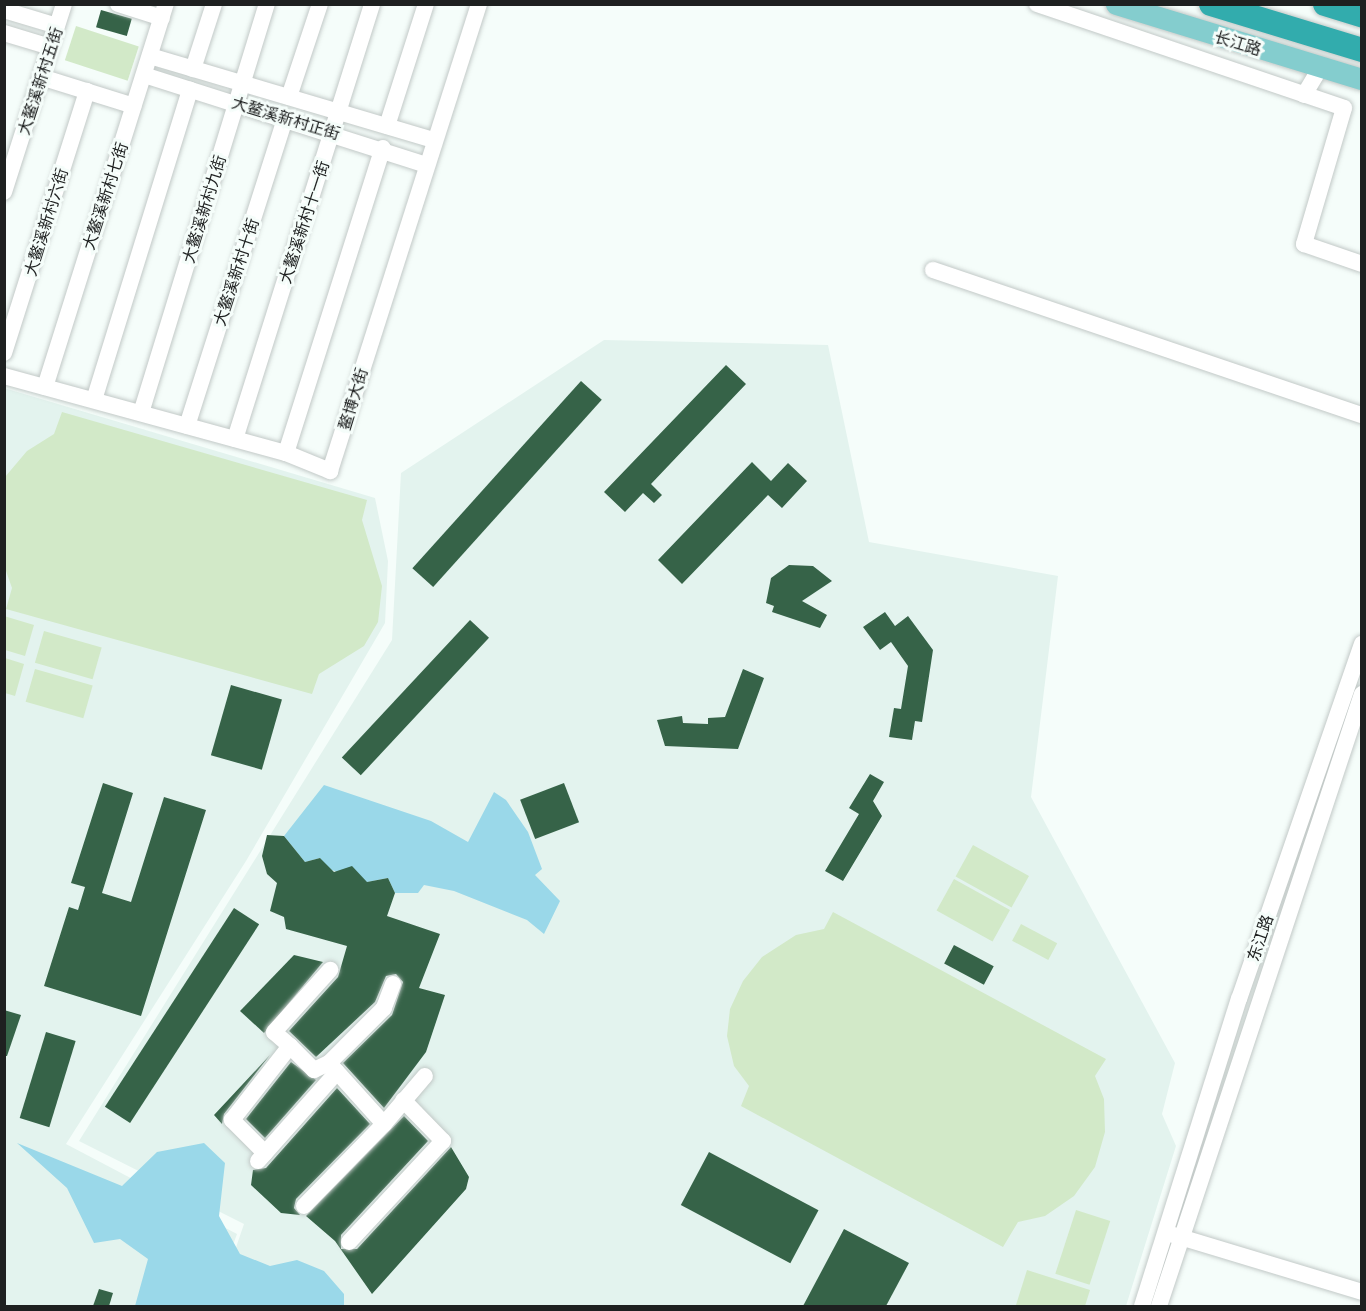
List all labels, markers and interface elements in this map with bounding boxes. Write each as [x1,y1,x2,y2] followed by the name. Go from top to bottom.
[14,25,66,137] street label: 大鳌溪新村五街
[1212,27,1264,59] street label: 长江路
[230,92,342,144] street label: 大鳌溪新村正街
[79,140,131,252] street label: 大鳌溪新村七街
[178,153,230,265] street label: 大鳌溪新村九街
[275,158,333,286] street label: 大鳌溪新村十一街
[20,166,72,278] street label: 大鳌溪新村六街
[210,216,262,328] street label: 大鳌溪新村十街
[334,366,372,432] street label: 鳌博大街
[1243,912,1277,964] street label: 东江路

